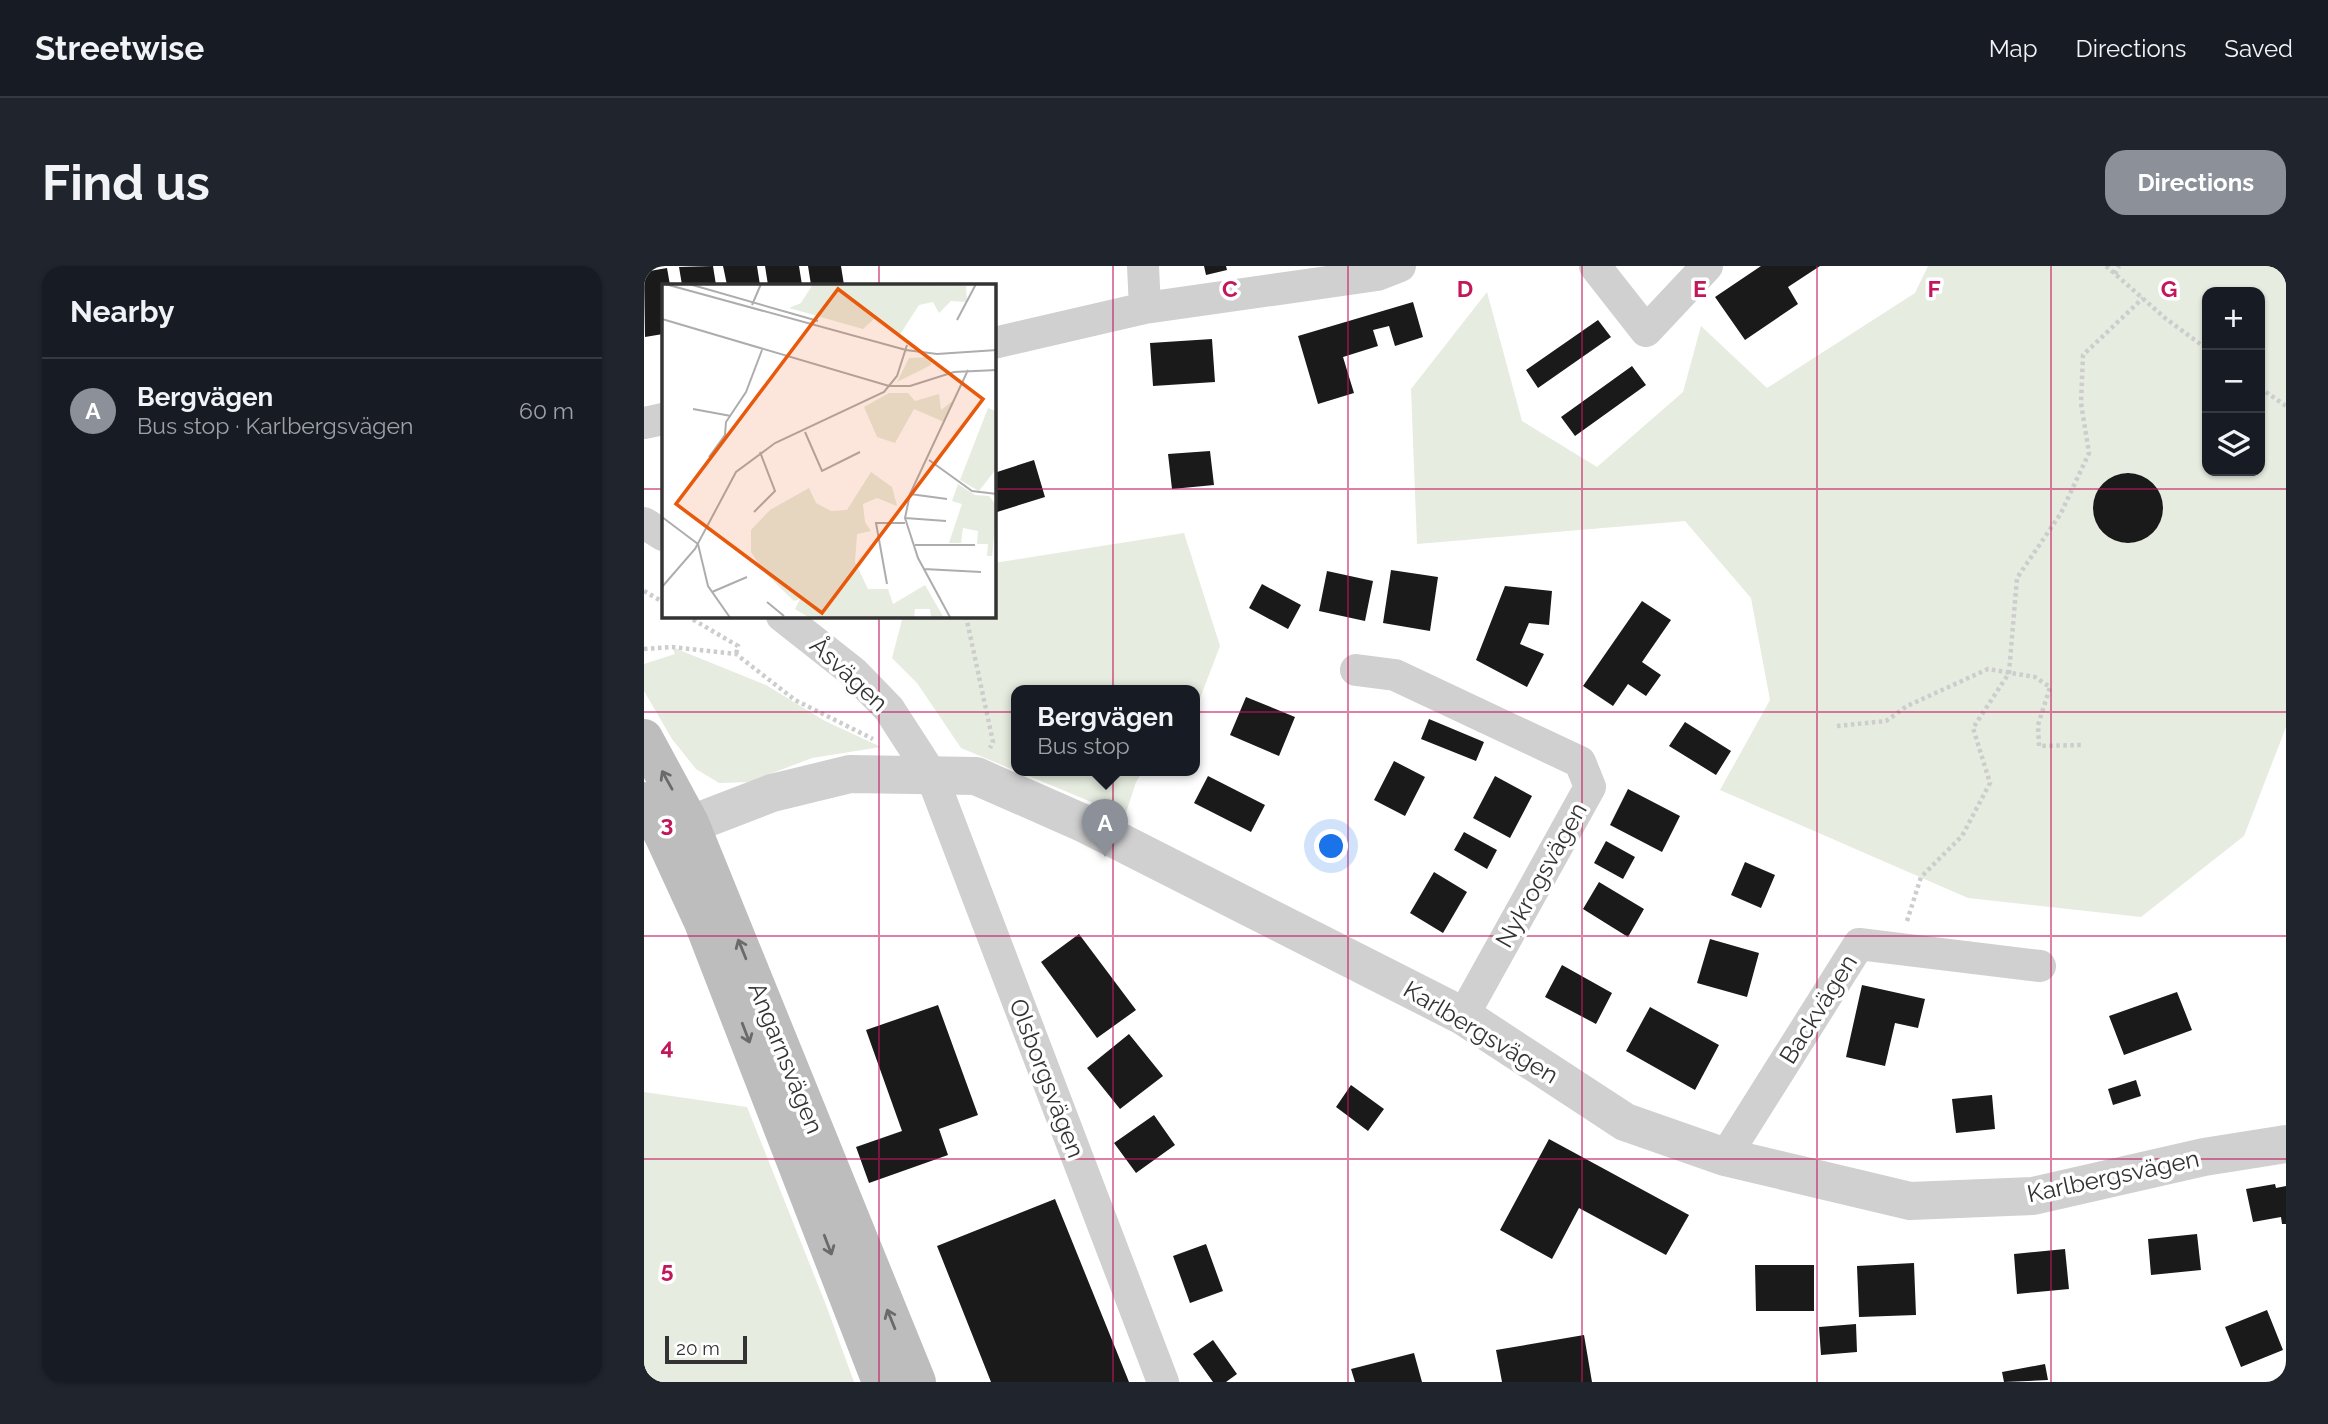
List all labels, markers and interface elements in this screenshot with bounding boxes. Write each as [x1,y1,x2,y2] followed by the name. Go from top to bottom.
[35,29,204,68] text: Streetwise
[1989,34,2038,63] text: Map
[2076,34,2186,63] text: Directions
[2224,34,2293,63] text: Saved
[2105,150,2286,215] button: Directions
[42,154,210,211] text: Find us
[1222,275,1238,302] text: C
[1457,275,1473,302] text: D
[1693,275,1707,302] text: E
[1927,275,1941,302] text: F
[2161,275,2177,302] text: G
[662,284,996,618] inset map
[2202,287,2265,476] map controls
[2202,287,2265,350] button: +
[70,294,174,329] text: Nearby
[2202,350,2265,413] button: −
[137,382,273,412] text: Bergvägen
[85,397,101,424] text: A
[519,397,574,424] text: 60 m
[137,412,413,439] text: Bus stop · Karlbergsvägen
[2202,413,2265,476] button: layers
[804,631,894,717] street label: Åsvägen
[1011,685,1200,776] popup
[1037,702,1174,732] text: Bergvägen
[1037,732,1130,759] text: Bus stop
[660,771,674,791] one-way arrow
[1489,797,1593,953] street label: Nykrogsvägen
[1082,799,1128,857] pin: A
[661,810,673,837] text: 3
[1314,829,1348,863] your location
[734,939,747,960] one-way arrow
[1773,949,1863,1069] street label: Backvägen
[1398,974,1564,1090] street label: Karlbergsvägen
[743,978,829,1138] street label: Angarnsvägen
[1003,994,1091,1162] street label: Olsborgsvägen
[740,1022,753,1044] one-way arrow
[660,1033,674,1060] text: 4
[2024,1144,2202,1208] street label: Karlbergsvägen
[823,1234,836,1256] one-way arrow
[661,1256,674,1283] text: 5
[884,1308,897,1330] one-way arrow
[665,1333,747,1365] scale bar
[676,1337,720,1359] text: 20 m

